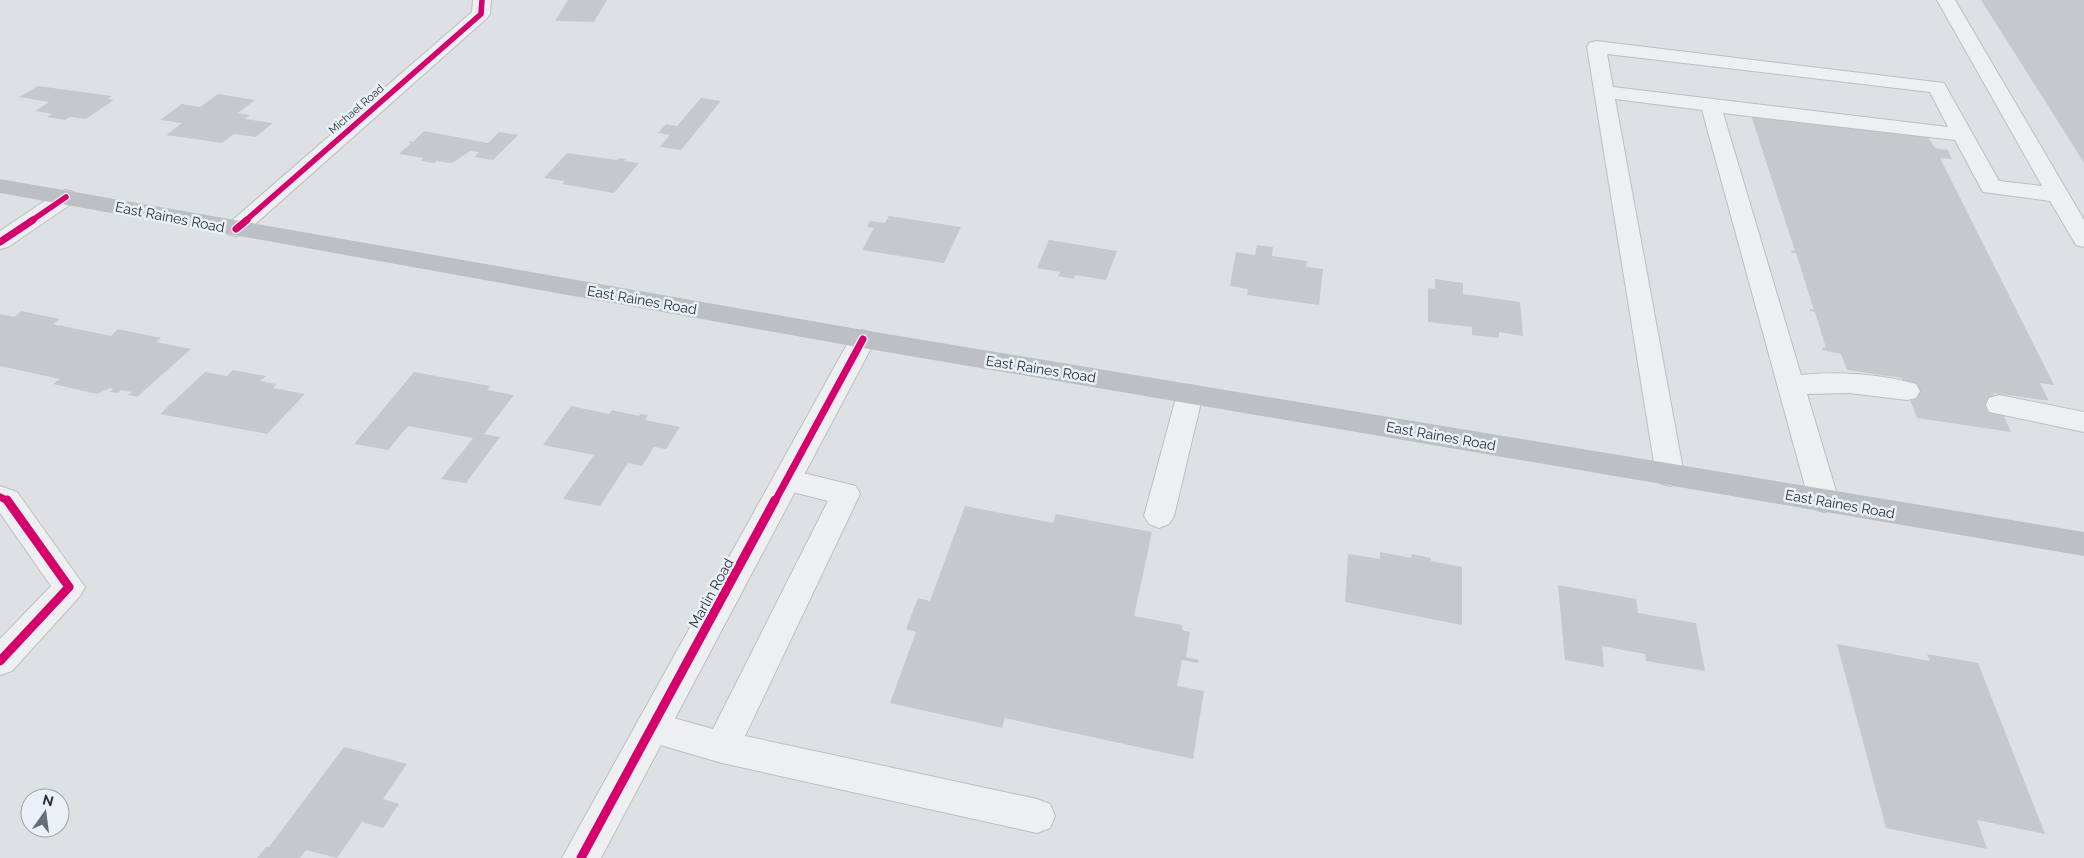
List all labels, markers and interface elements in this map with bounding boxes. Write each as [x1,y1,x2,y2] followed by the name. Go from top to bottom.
[326,82,387,137] street label: Michael Road
[114,199,226,235] street label: East Raines Road
[586,282,698,318] street label: East Raines Road
[985,352,1097,386] street label: East Raines Road
[1385,418,1497,454] street label: East Raines Road
[1784,486,1896,522] street label: East Raines Road
[685,555,737,631] street label: Marlin Road
[20,788,70,838] north arrow
[41,791,55,809] text: N

